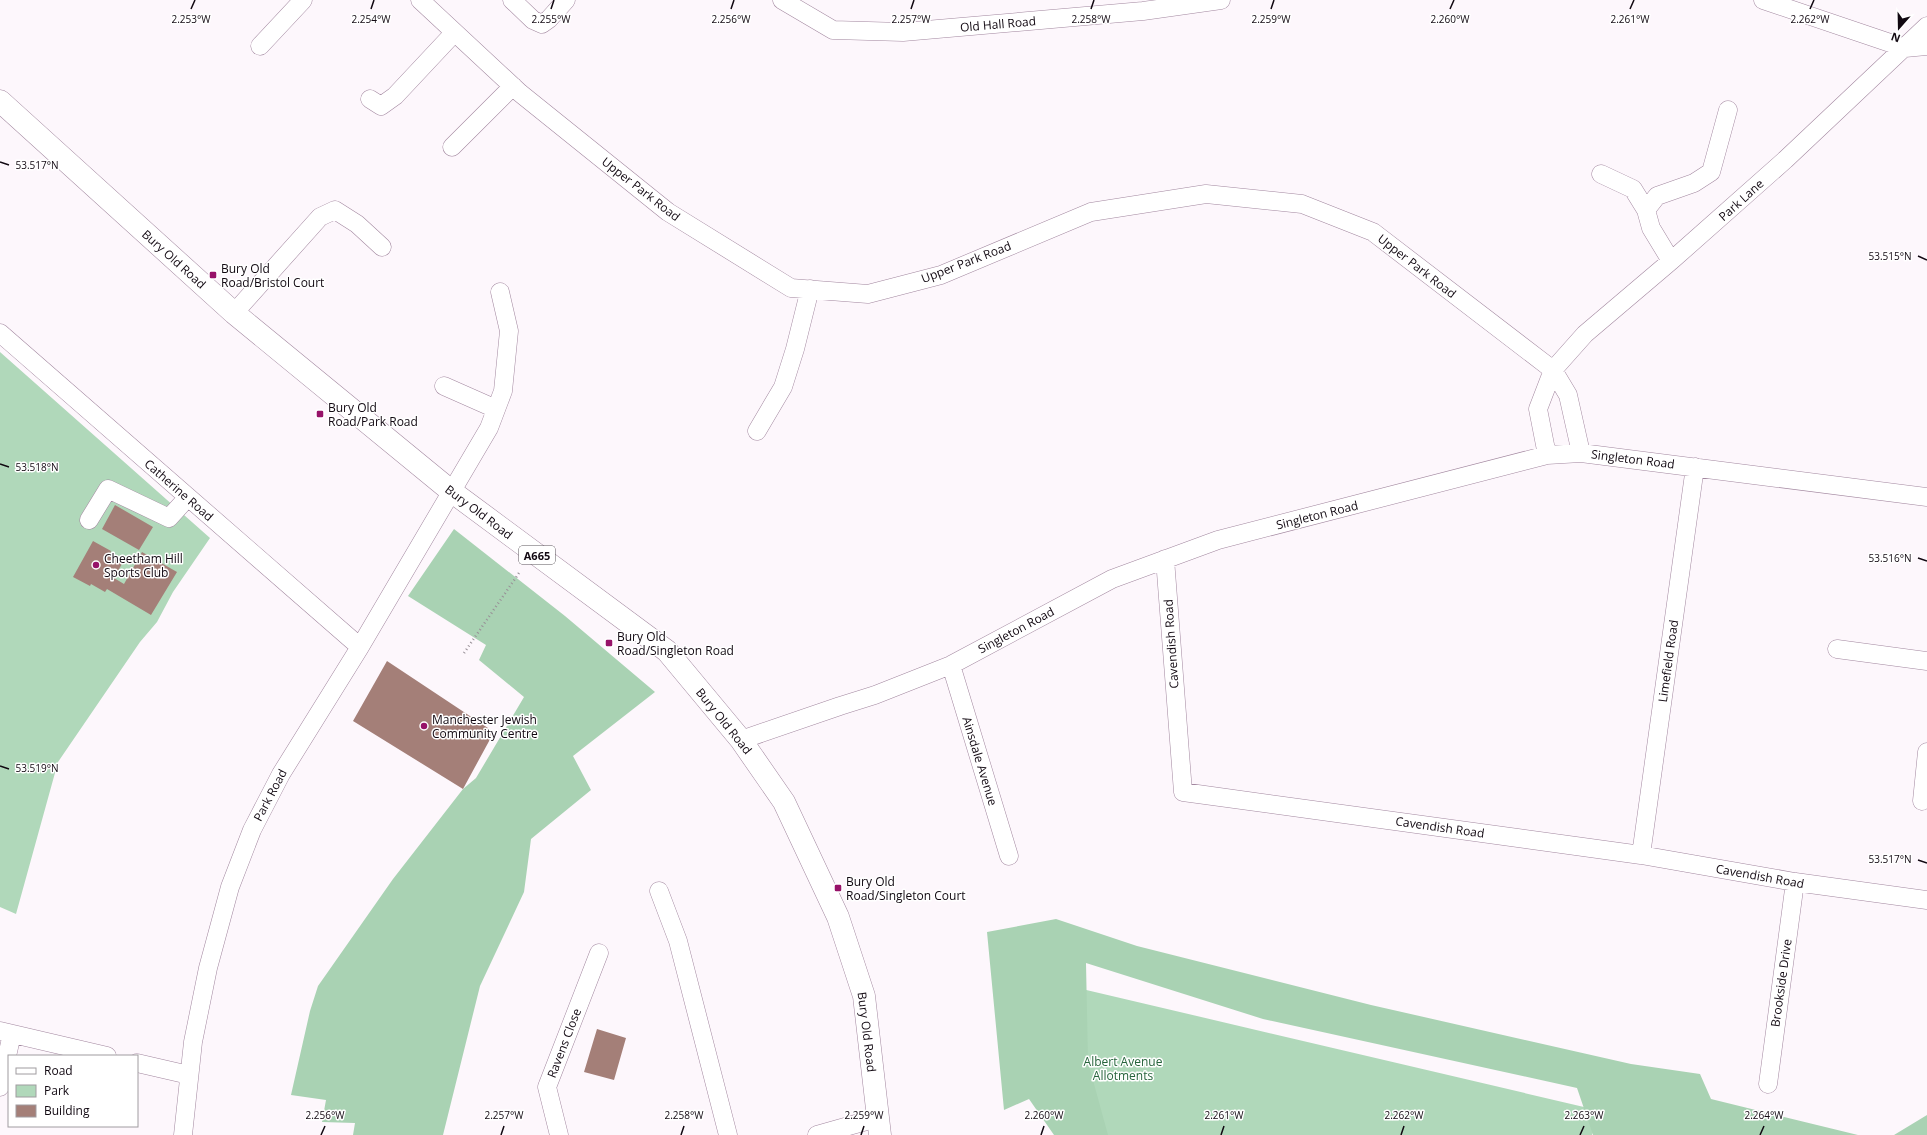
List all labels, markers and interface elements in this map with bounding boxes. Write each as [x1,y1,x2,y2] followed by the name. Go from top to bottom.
[1879,8,1919,48] north arrow
[171,12,211,26] text: 2.253°W
[351,12,391,26] text: 2.254°W
[531,12,571,26] text: 2.255°W
[711,12,751,26] text: 2.256°W
[891,12,931,26] text: 2.257°W
[959,12,1037,36] street label: Old Hall Road
[1071,12,1111,26] text: 2.258°W
[1251,12,1291,26] text: 2.259°W
[1430,12,1470,26] text: 2.260°W
[1610,12,1650,26] text: 2.261°W
[1790,12,1830,26] text: 2.262°W
[1889,29,1902,46] text: N
[598,153,684,225] street label: Upper Park Road
[15,158,59,172] text: 53.517°N
[1715,175,1767,225] street label: Park Lane
[138,226,210,292] street label: Bury Old Road
[1374,230,1460,302] street label: Upper Park Road
[919,237,1013,287] street label: Upper Park Road
[1868,249,1912,263] text: 53.515°N
[221,260,324,291] place label: Bury Old Road/Bristol Court
[208,270,218,280] marker: Bury Old Road/Bristol Court
[328,399,418,430] place label: Bury Old Road/Park Road
[315,409,325,419] marker: Bury Old Road/Park Road
[1590,445,1676,473] street label: Singleton Road
[141,455,217,525] street label: Catherine Road
[15,460,59,474] text: 53.518°N
[442,481,516,543] street label: Bury Old Road
[1274,497,1360,533] street label: Singleton Road
[519,546,555,564] road number: A665
[104,550,183,581] place label: Cheetham Hill Sports Club
[1868,551,1912,565] text: 53.516°N
[91,560,101,570] marker: Cheetham Hill Sports Club
[1159,599,1183,689] street label: Cavendish Road
[975,603,1057,657] street label: Singleton Road
[1654,619,1682,703] street label: Limefield Road
[617,628,734,659] place label: Bury Old Road/Singleton Road
[604,638,614,648] marker: Bury Old Road/Singleton Road
[692,684,756,758] street label: Bury Old Road
[432,711,538,742] place label: Manchester Jewish Community Centre
[958,714,1002,808] street label: Ainsdale Avenue
[419,721,429,731] marker: Manchester Jewish Community Centre
[15,761,59,775] text: 53.519°N
[249,766,291,824] street label: Park Road
[1394,812,1486,842] street label: Cavendish Road
[1868,852,1912,866] text: 53.517°N
[1714,860,1806,892] street label: Cavendish Road
[846,873,966,904] place label: Bury Old Road/Singleton Court
[833,883,843,893] marker: Bury Old Road/Singleton Court
[1766,938,1796,1028] street label: Brookside Drive
[854,991,880,1073] street label: Bury Old Road
[543,1006,585,1080] street label: Ravens Close
[1084,1053,1163,1084] park label: Albert Avenue Allotments
[8,1055,138,1127] legend
[44,1062,73,1079] text: Road
[44,1082,70,1099] text: Park
[44,1102,90,1119] text: Building
[305,1108,345,1122] text: 2.256°W
[484,1108,524,1122] text: 2.257°W
[664,1108,704,1122] text: 2.258°W
[844,1108,884,1122] text: 2.259°W
[1024,1108,1064,1122] text: 2.260°W
[1204,1108,1244,1122] text: 2.261°W
[1384,1108,1424,1122] text: 2.262°W
[1564,1108,1604,1122] text: 2.263°W
[1744,1108,1784,1122] text: 2.264°W

